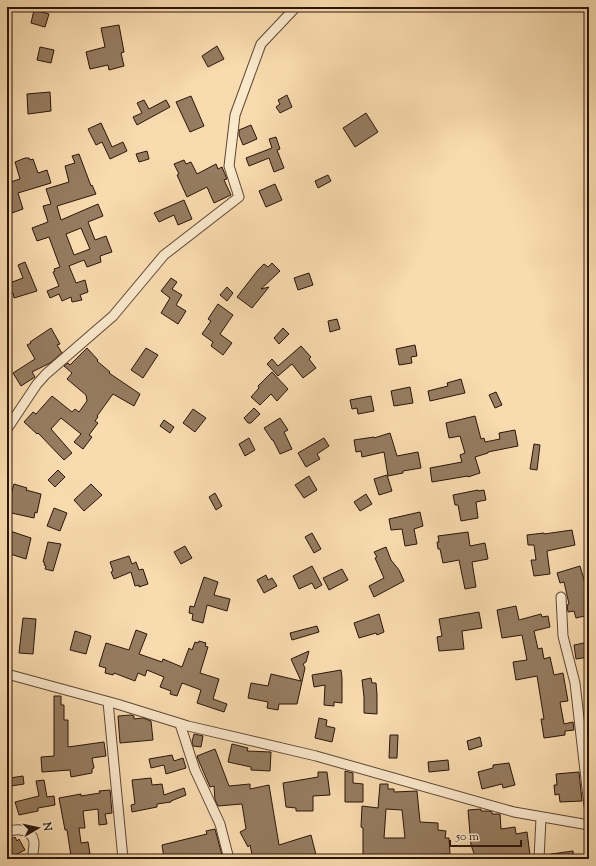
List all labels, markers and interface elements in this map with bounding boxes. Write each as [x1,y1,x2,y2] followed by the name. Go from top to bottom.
[18,808,58,848] north arrow
[38,820,56,832] text: N
[450,822,521,848] scale bar
[455,828,479,846] text: 50 m

